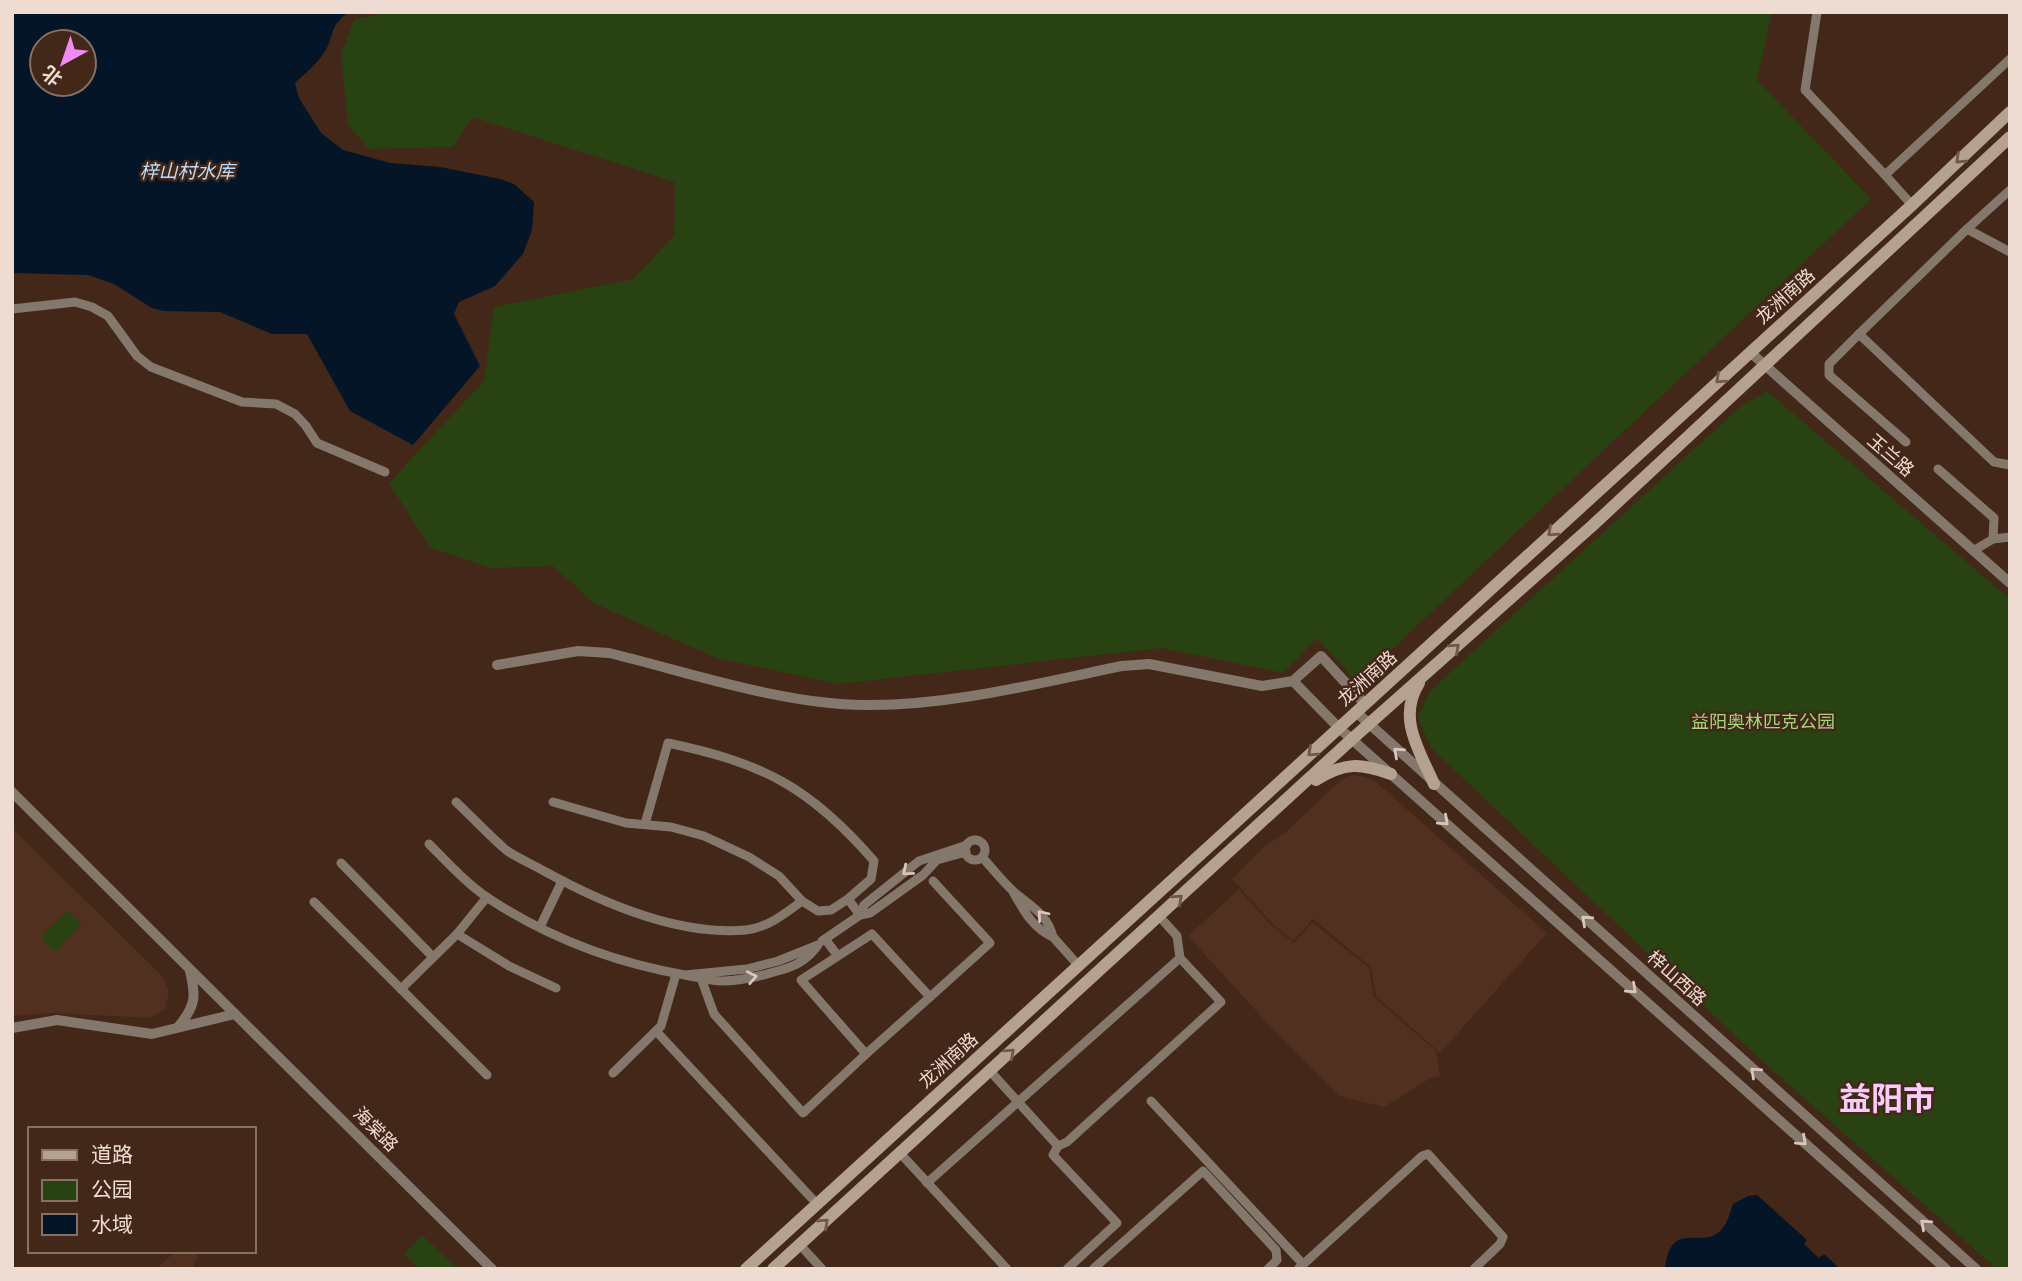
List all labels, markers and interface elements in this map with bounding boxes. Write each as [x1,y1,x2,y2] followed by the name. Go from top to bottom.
[28,28,98,98] north arrow
[37,61,67,91] text: 北
[1955,151,1968,163] one-way arrow
[139,159,237,183] water label: 梓山村水库
[1751,263,1819,329] street label: 龙洲南路
[1715,371,1728,383] one-way arrow
[1863,429,1919,481] street label: 玉兰路
[1547,524,1560,537] one-way arrow
[1447,644,1460,656] one-way arrow
[1333,645,1401,711] street label: 龙洲南路
[1691,710,1835,733] park label: 益阳奥林匹克公园
[1307,743,1320,756] one-way arrow
[1394,748,1407,760] one-way arrow
[1436,813,1449,826] one-way arrow
[903,863,916,875] one-way arrow
[1170,895,1183,907] one-way arrow
[1038,911,1050,924] one-way arrow
[1581,916,1594,928] one-way arrow
[1643,945,1711,1011] street label: 梓山西路
[746,971,758,986] one-way arrow
[1624,981,1637,993] one-way arrow
[914,1027,982,1093] street label: 龙洲南路
[1002,1048,1015,1061] one-way arrow
[1751,1068,1764,1080] one-way arrow
[1839,1077,1935,1119] district label: 益阳市
[349,1102,403,1156] street label: 海棠路
[28,1127,256,1253] legend
[1794,1132,1807,1145] one-way arrow
[91,1141,133,1168] text: 道路
[91,1176,133,1203] text: 公园
[91,1211,133,1238] text: 水域
[816,1218,829,1231] one-way arrow
[1920,1220,1933,1232] one-way arrow

